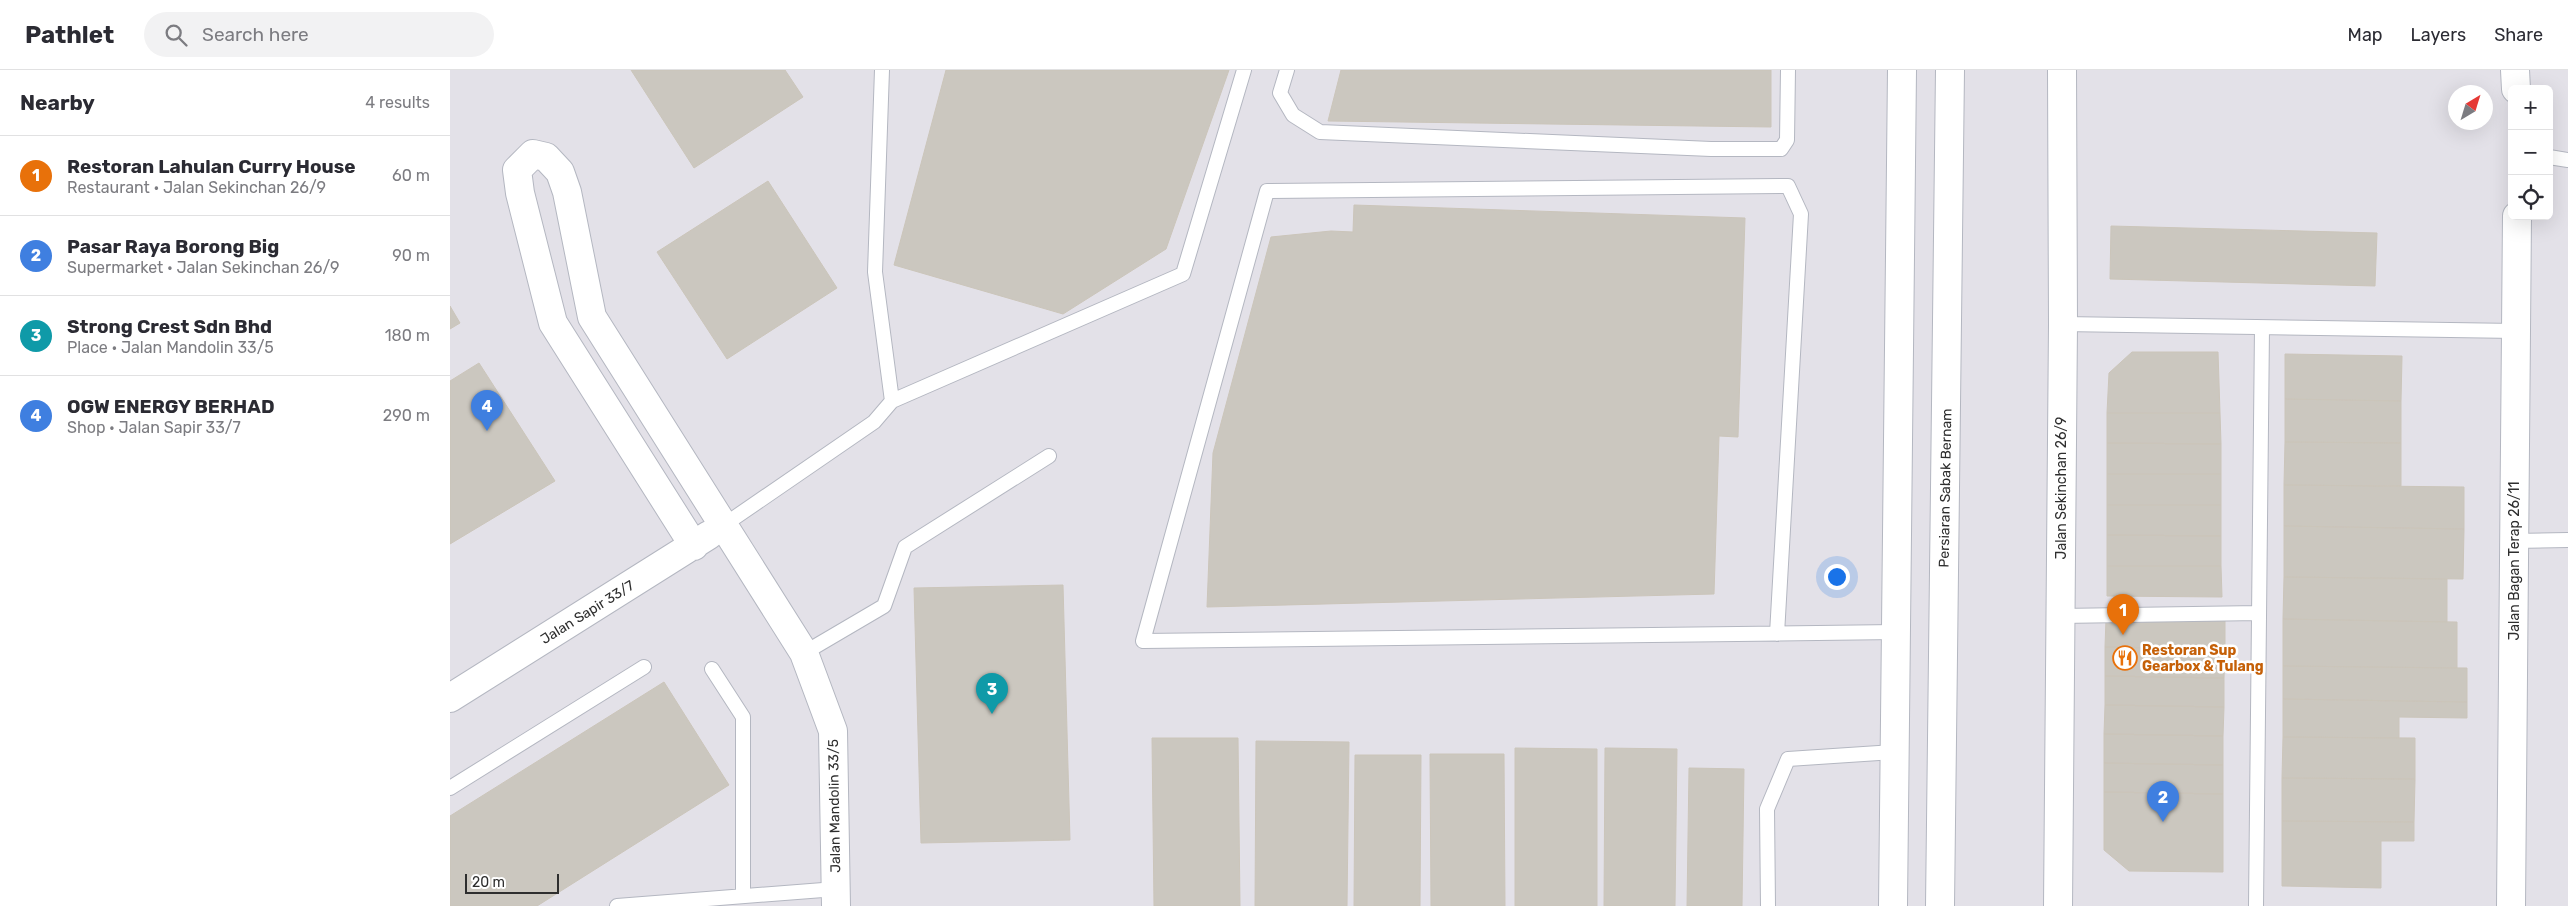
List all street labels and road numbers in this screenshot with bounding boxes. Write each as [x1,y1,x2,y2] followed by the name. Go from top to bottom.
[1936,408,1955,568] street label: Persiaran Sabak Bernam
[2053,417,2070,559] street label: Jalan Sekinchan 26/9
[2506,482,2523,640] street label: Jalan Bagan Terap 26/11
[537,577,637,648] street label: Jalan Sapir 33/7
[825,739,844,873] street label: Jalan Mandolin 33/5

